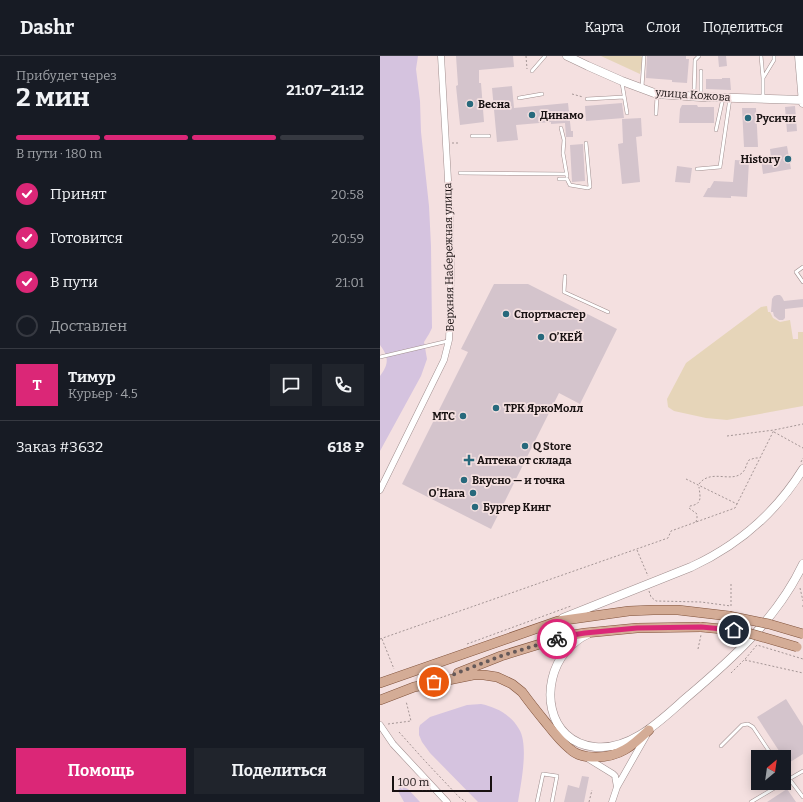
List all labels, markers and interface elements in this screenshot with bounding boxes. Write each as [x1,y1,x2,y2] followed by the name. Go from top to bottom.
[20,16,74,39] text: Dashr
[584,19,624,36] text: Карта
[646,19,681,36] text: Слои
[703,19,783,36] text: Поделиться
[16,68,117,83] text: Прибудет через
[286,81,364,99] text: 21:07–21:12
[16,82,90,113] text: 2 мин
[654,86,731,104] street label: улица Кожова
[478,98,511,111] place label: Весна
[465,99,475,109] marker: Весна
[540,109,584,122] place label: Динамо
[527,110,537,120] marker: Динамо
[756,112,797,125] place label: Русичи
[743,113,753,123] marker: Русичи
[16,146,102,161] text: В пути · 180 m
[740,153,781,166] place label: History
[783,154,793,164] marker: History
[441,182,457,332] street label: Верхняя Набережная улица
[16,183,38,205] icon: check
[50,185,106,203] text: Принят
[331,187,364,202] text: 20:58
[16,227,38,249] icon: check
[50,229,123,247] text: Готовится
[331,231,364,246] text: 20:59
[16,271,38,293] icon: check
[50,273,98,291] text: В пути
[335,275,364,290] text: 21:01
[514,308,586,321] place label: Спортмастер
[501,309,511,319] marker: Спортмастер
[50,317,127,335] text: Доставлен
[549,331,583,344] place label: О’КЕЙ
[536,332,546,342] marker: О’КЕЙ
[270,364,312,406] button: chat
[322,364,364,406] button: phone
[68,368,116,386] text: Тимур
[32,376,42,394] text: Т
[68,386,138,401] text: Курьер · 4.5
[504,402,583,415] place label: ТРК ЯркоМолл
[491,403,501,413] marker: ТРК ЯркоМолл
[432,410,455,423] place label: МТС
[458,411,468,421] marker: МТС
[16,438,103,456] text: Заказ #3632
[327,438,364,456] text: 618 ₽
[533,440,571,453] place label: Q Store
[520,441,530,451] marker: Q Store
[477,454,572,467] place label: Аптека от склада
[464,455,474,465] marker: Аптека от склада
[472,474,566,487] place label: Вкусно — и точка
[459,475,469,485] marker: Вкусно — и точка
[429,487,466,500] place label: O'Hara
[468,488,478,498] marker: O'Hara
[483,501,551,514] place label: Бургер Кинг
[470,502,480,512] marker: Бургер Кинг
[717,613,751,647] pin
[537,619,577,659] courier
[723,619,745,641] icon: home
[546,628,568,650] icon: bike
[417,665,451,699] pin
[423,671,445,693] icon: bag
[16,748,186,794] button: Помощь
[194,748,364,794] button: Поделиться
[751,750,791,790] north arrow
[751,750,791,790] map controls
[392,774,492,793] scale bar
[398,776,429,789] text: 100 m

